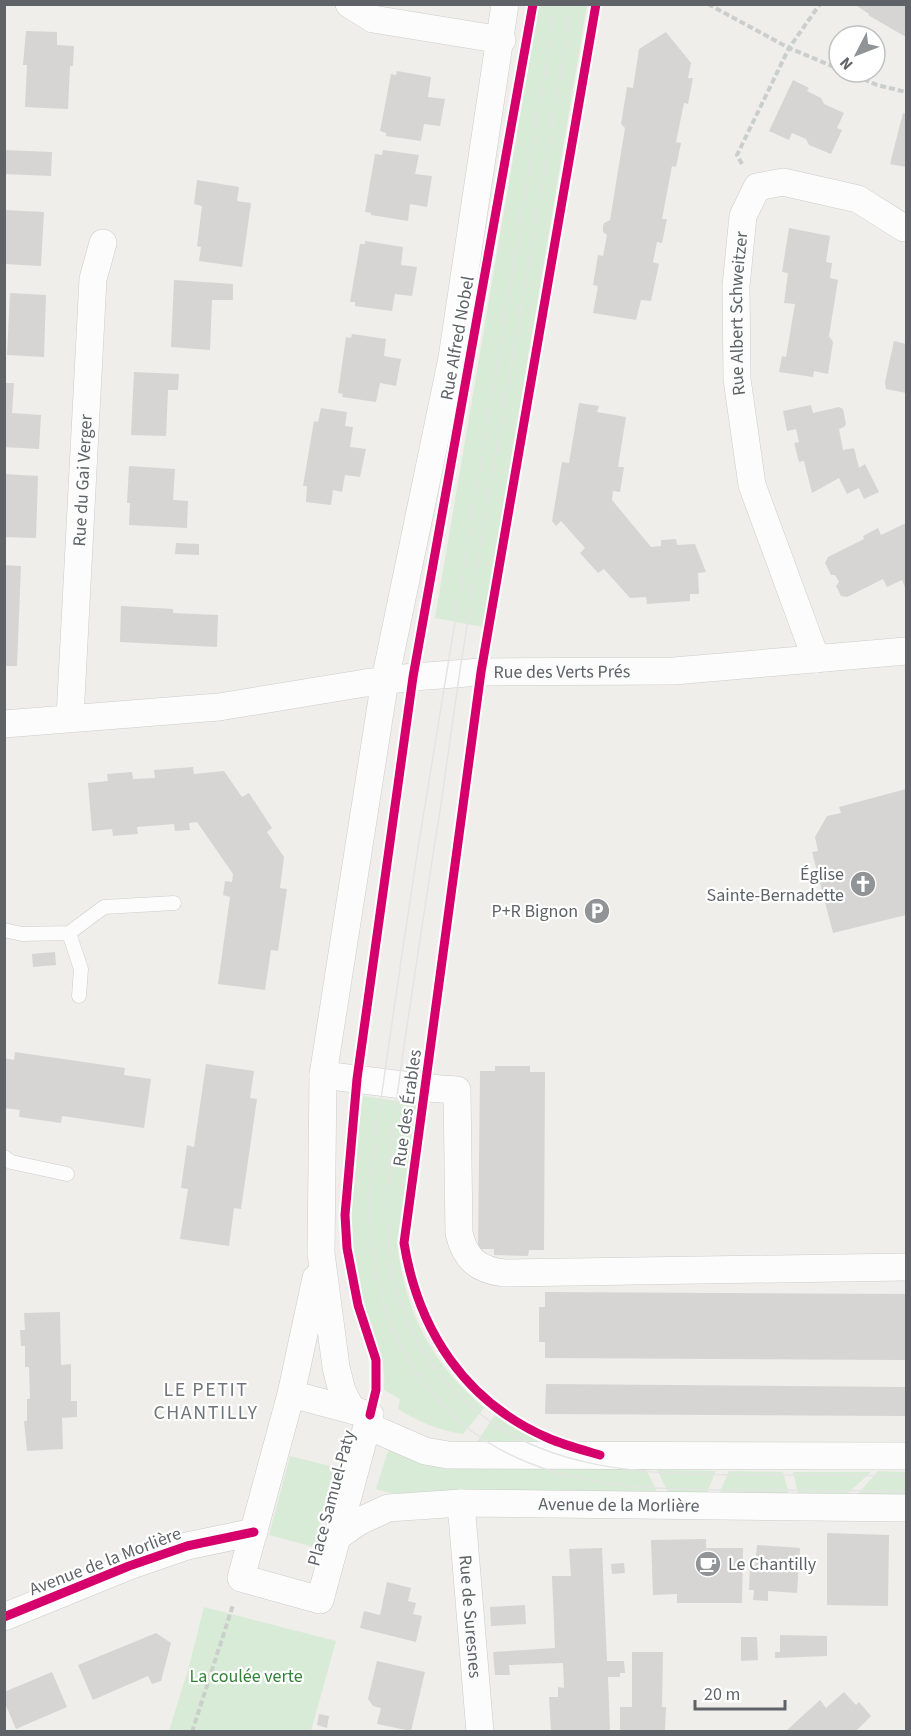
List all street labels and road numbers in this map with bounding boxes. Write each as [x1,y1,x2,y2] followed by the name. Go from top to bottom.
[724,230,754,397] street label: Rue Albert Schweitzer
[434,274,481,402] street label: Rue Alfred Nobel
[67,413,99,547] street label: Rue du Gai Verger
[493,659,630,685] street label: Rue des Verts Prés
[387,1048,428,1168] street label: Rue des Érables
[301,1427,362,1569] street label: Place Samuel-Paty
[538,1492,700,1519] street label: Avenue de la Morlière
[26,1521,185,1602] street label: Avenue de la Morlière
[452,1554,487,1679] street label: Rue de Suresnes

